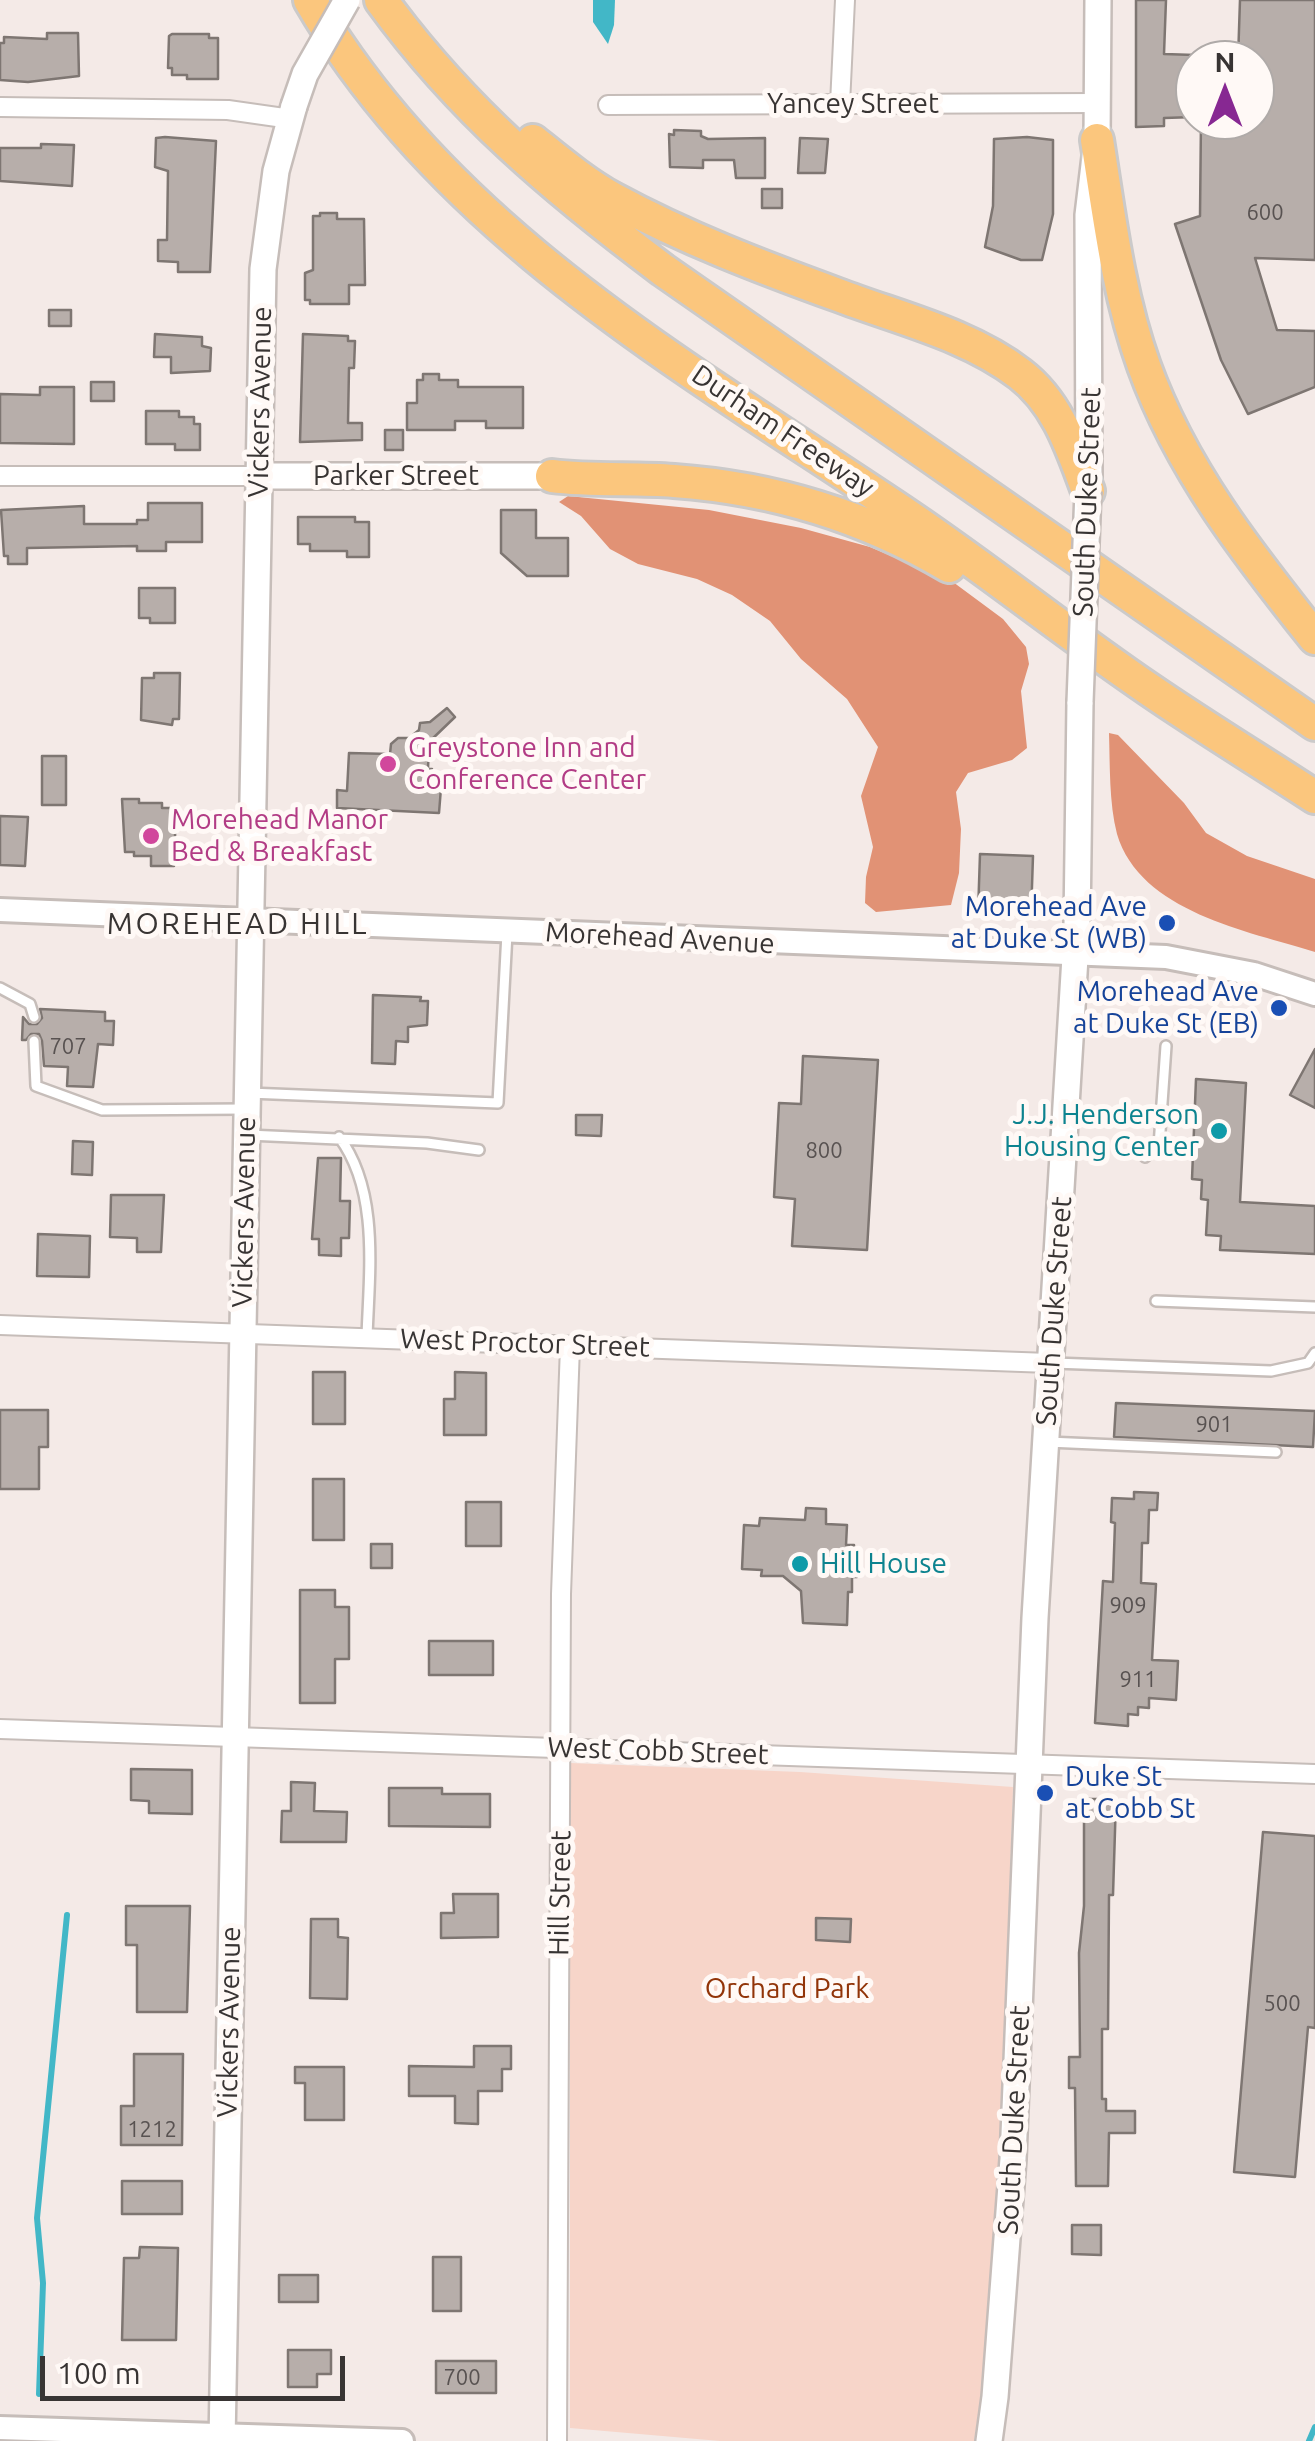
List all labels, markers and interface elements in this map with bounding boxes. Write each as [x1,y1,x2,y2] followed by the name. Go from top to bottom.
[1175,40,1275,140] north arrow
[1215,46,1235,77] text: N
[767,87,939,121] street label: Yancey Street
[1246,200,1284,226] house number: 600
[242,306,278,498] street label: Vickers Avenue
[685,358,881,504] street label: Durham Freeway
[1066,387,1108,617] street label: South Duke Street
[313,459,479,493] street label: Parker Street
[408,731,646,797] place label: Greystone Inn and Conference Center
[377,753,399,775] marker: Greystone Inn and Conference Center
[171,803,388,869] place label: Morehead Manor Bed & Breakfast
[140,825,162,847] marker: Morehead Manor Bed & Breakfast
[951,890,1147,956] place label: Morehead Ave at Duke St (WB)
[107,906,369,942] district label: MOREHEAD HILL
[1156,912,1178,934] marker: Morehead Ave at Duke St (WB)
[544,915,776,961] street label: Morehead Avenue
[1073,975,1259,1041] place label: Morehead Ave at Duke St (EB)
[1268,997,1290,1019] marker: Morehead Ave at Duke St (EB)
[49,1034,87,1060] house number: 707
[1004,1098,1199,1164] place label: J.J. Henderson Housing Center
[226,1116,262,1308] street label: Vickers Avenue
[1208,1120,1230,1142] marker: J.J. Henderson Housing Center
[805,1138,843,1164] house number: 800
[1029,1195,1079,1427] street label: South Duke Street
[400,1322,650,1364] street label: West Proctor Street
[1195,1412,1233,1438] house number: 901
[820,1547,947,1581] place label: Hill House
[789,1553,811,1575] marker: Hill House
[1109,1593,1147,1619] house number: 909
[1119,1667,1157,1693] house number: 911
[547,1730,769,1772] street label: West Cobb Street
[1065,1760,1195,1826] place label: Duke St at Cobb St
[1034,1782,1056,1804] marker: Duke St at Cobb St
[542,1830,578,1956] street label: Hill Street
[211,1926,247,2118] street label: Vickers Avenue
[705,1972,869,2006] park label: Orchard Park
[1263,1991,1301,2017] house number: 500
[991,2004,1037,2236] street label: South Duke Street
[127,2117,177,2143] house number: 1212
[45,2336,350,2398] scale bar
[57,2356,141,2390] text: 100 m
[443,2365,481,2391] house number: 700

